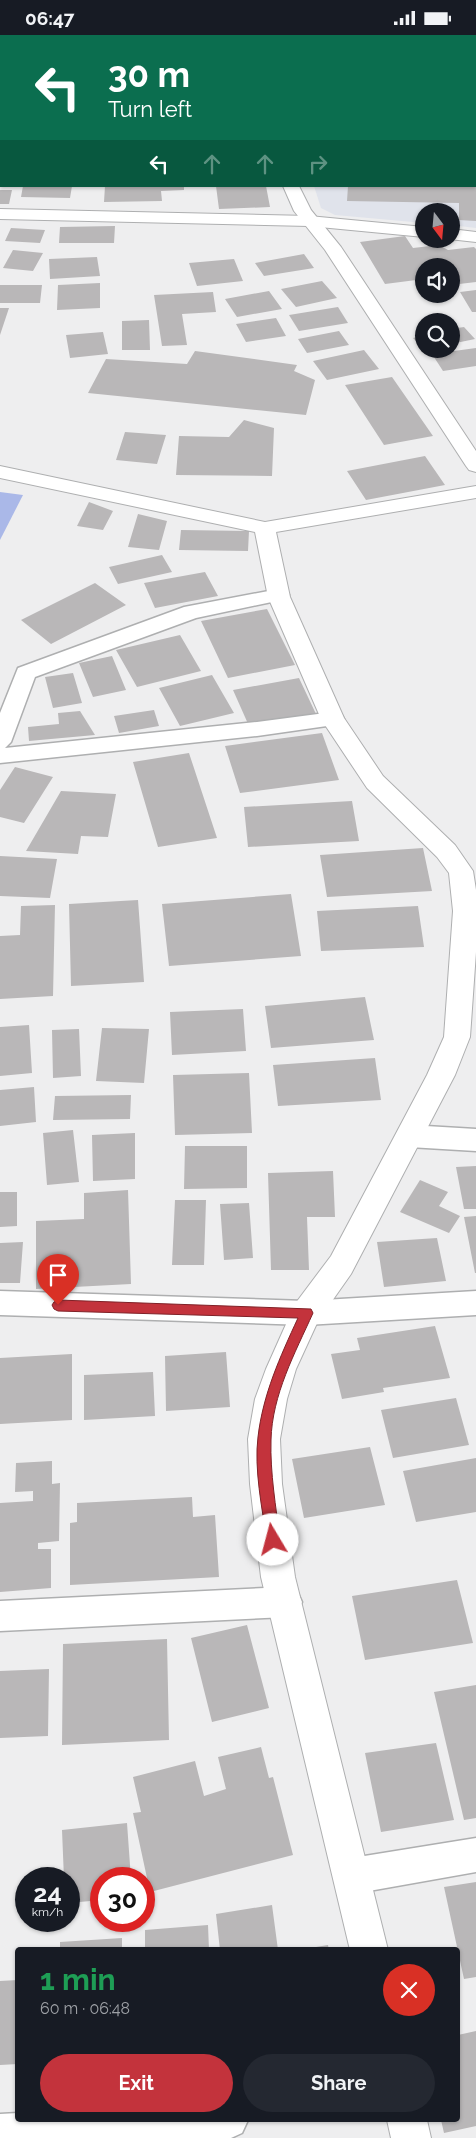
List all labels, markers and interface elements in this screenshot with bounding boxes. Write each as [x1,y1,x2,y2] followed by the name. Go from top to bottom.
[25,7,74,29] text: 06:47
[108,54,190,95] text: 30 m
[25,55,90,120] icon: left
[108,96,192,122] text: Turn left
[145,150,173,178] icon: left
[198,150,226,178] icon: ahead
[251,150,279,178] icon: ahead
[304,150,332,178] icon: right
[415,203,460,247] north arrow
[415,203,460,358] map controls
[415,258,460,303] button: sound
[415,313,460,358] button: search
[37,1254,79,1305] pin
[44,1261,72,1289] icon: arrive
[246,1513,298,1565] position arrow
[90,1867,155,1932] speed limit sign: 30
[33,1878,62,1908] text: 24
[32,1905,63,1919] text: km/h
[40,1962,116,1997] text: 1 min
[383,1964,435,2016] button: close
[40,1999,130,2018] text: 60 m · 06:48
[40,2054,233,2112] button: Exit
[243,2054,435,2112] button: Share

